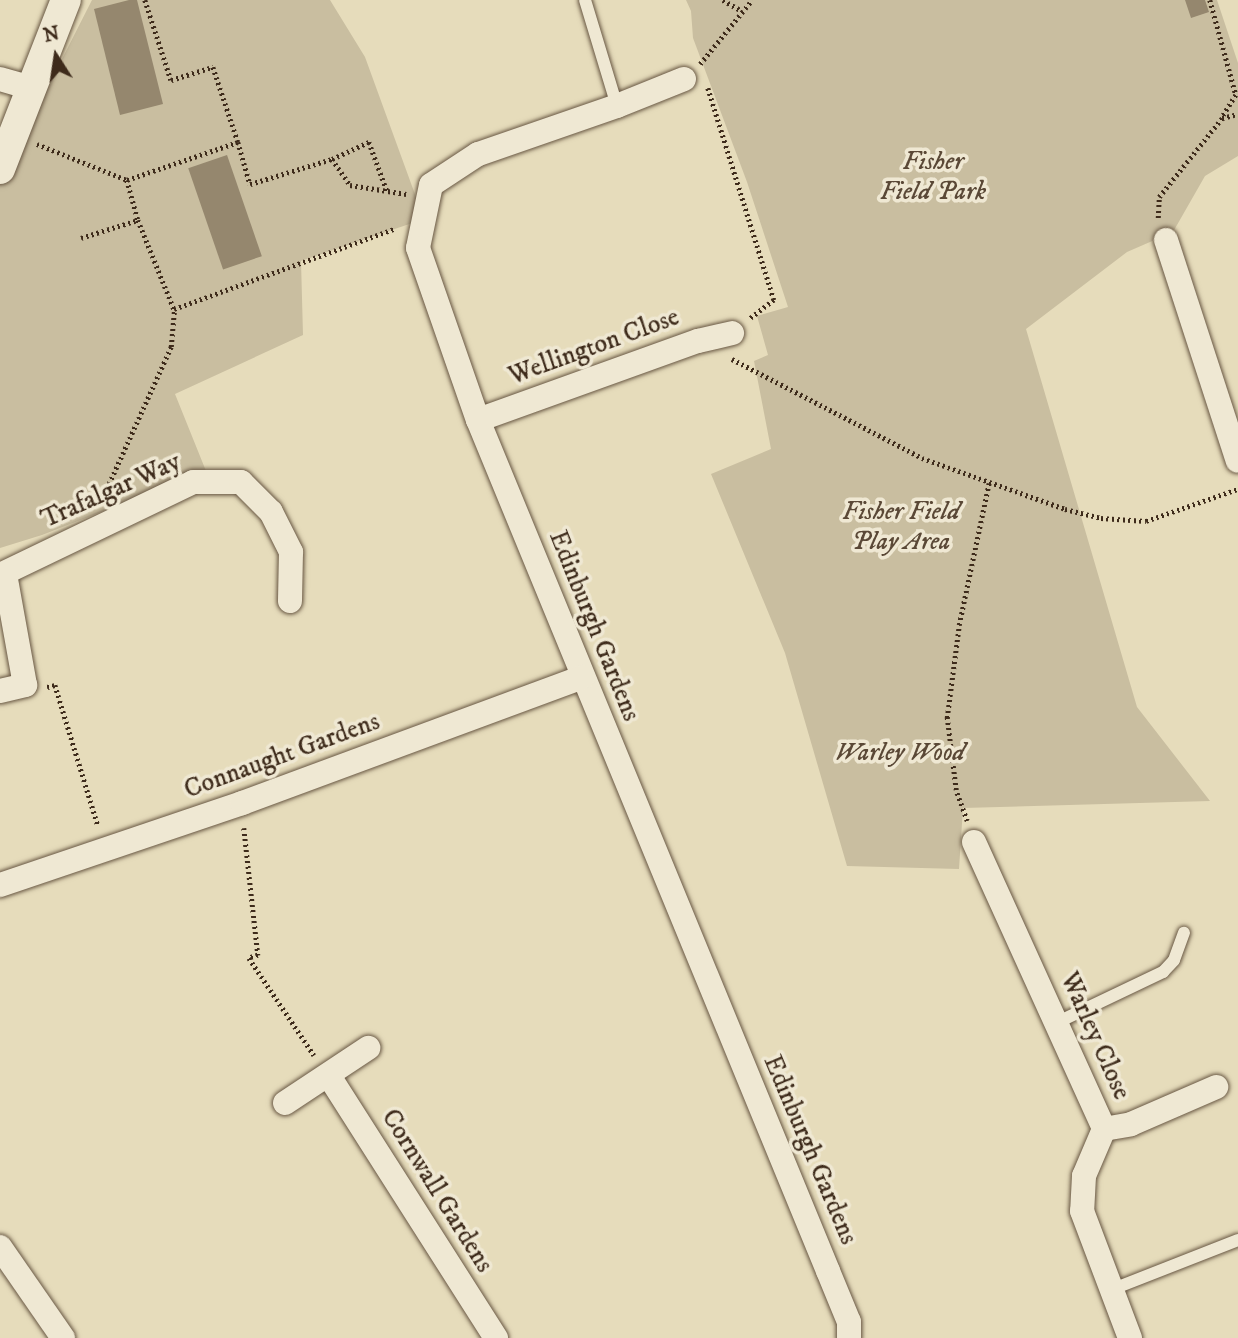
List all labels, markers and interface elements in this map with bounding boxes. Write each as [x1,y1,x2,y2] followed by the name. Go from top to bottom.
[21,21,91,91] north arrow
[41,22,62,48] text: N
[880,146,986,208] park label: Fisher Field Park
[505,302,683,392] street label: Wellington Close
[36,446,186,536] street label: Trafalgar Way
[842,496,960,558] park label: Fisher Field Play Area
[542,526,646,726] street label: Edinburgh Gardens
[180,706,384,806] street label: Connaught Gardens
[835,737,965,769] park label: Warley Wood
[1053,967,1137,1105] street label: Warley Close
[756,1051,864,1249] street label: Edinburgh Gardens
[374,1104,500,1278] street label: Cornwall Gardens

